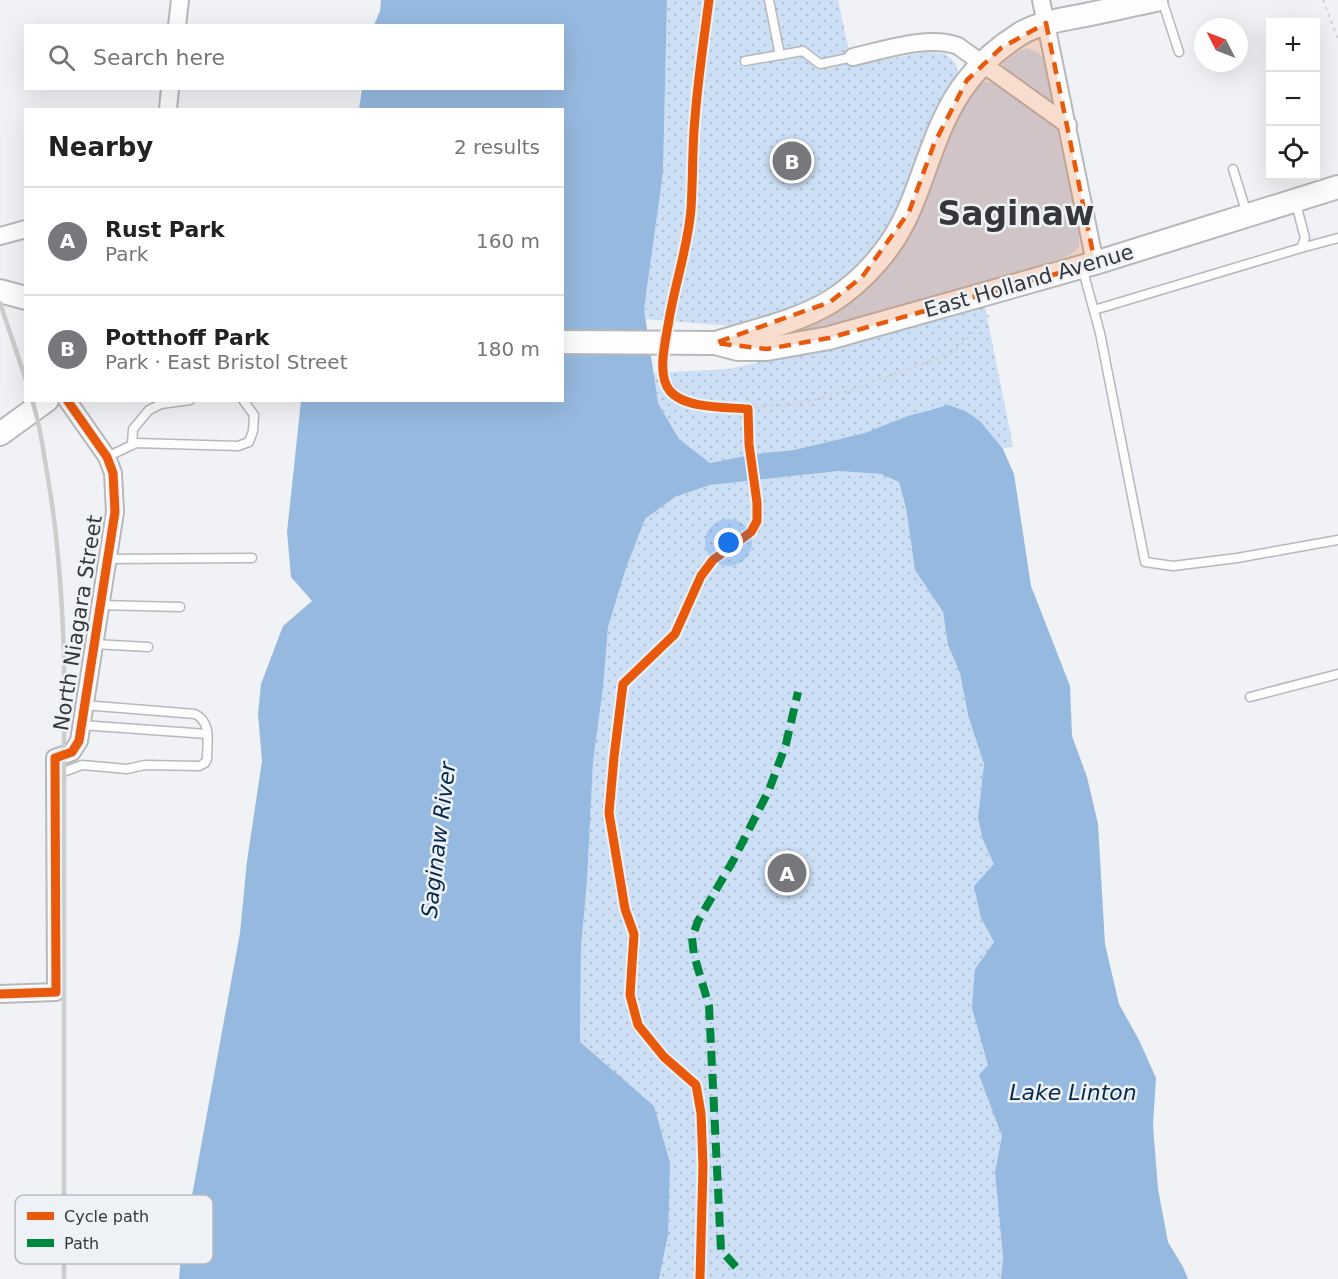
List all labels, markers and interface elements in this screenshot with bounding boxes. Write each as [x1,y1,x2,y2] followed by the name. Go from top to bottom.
[1194,18,1248,72] north arrow
[1266,18,1320,180] map controls
[1266,18,1320,72] button: +
[24,24,564,90] search box
[45,41,78,74] icon: search
[93,45,225,70] text: Search here
[1266,72,1320,126] button: −
[1266,126,1320,180] button: locate
[48,132,153,162] text: Nearby
[454,135,540,159] text: 2 results
[772,138,812,184] pin: B
[937,194,1095,233] district label: Saginaw
[105,217,225,242] text: Rust Park
[60,229,75,253] text: A
[476,229,540,253] text: 160 m
[922,240,1136,322] street label: East Holland Avenue
[105,242,148,266] text: Park
[105,325,269,350] text: Potthoff Park
[60,337,75,361] text: B
[476,337,540,361] text: 180 m
[105,350,348,374] text: Park · East Bristol Street
[49,513,107,733] street label: North Niagara Street
[714,528,743,557] your location
[417,759,461,919] water label: Saginaw River
[768,850,806,896] pin: A
[1009,1080,1137,1105] water label: Lake Linton
[15,1195,213,1264] legend
[64,1207,149,1226] text: Cycle path
[64,1234,99,1253] text: Path

